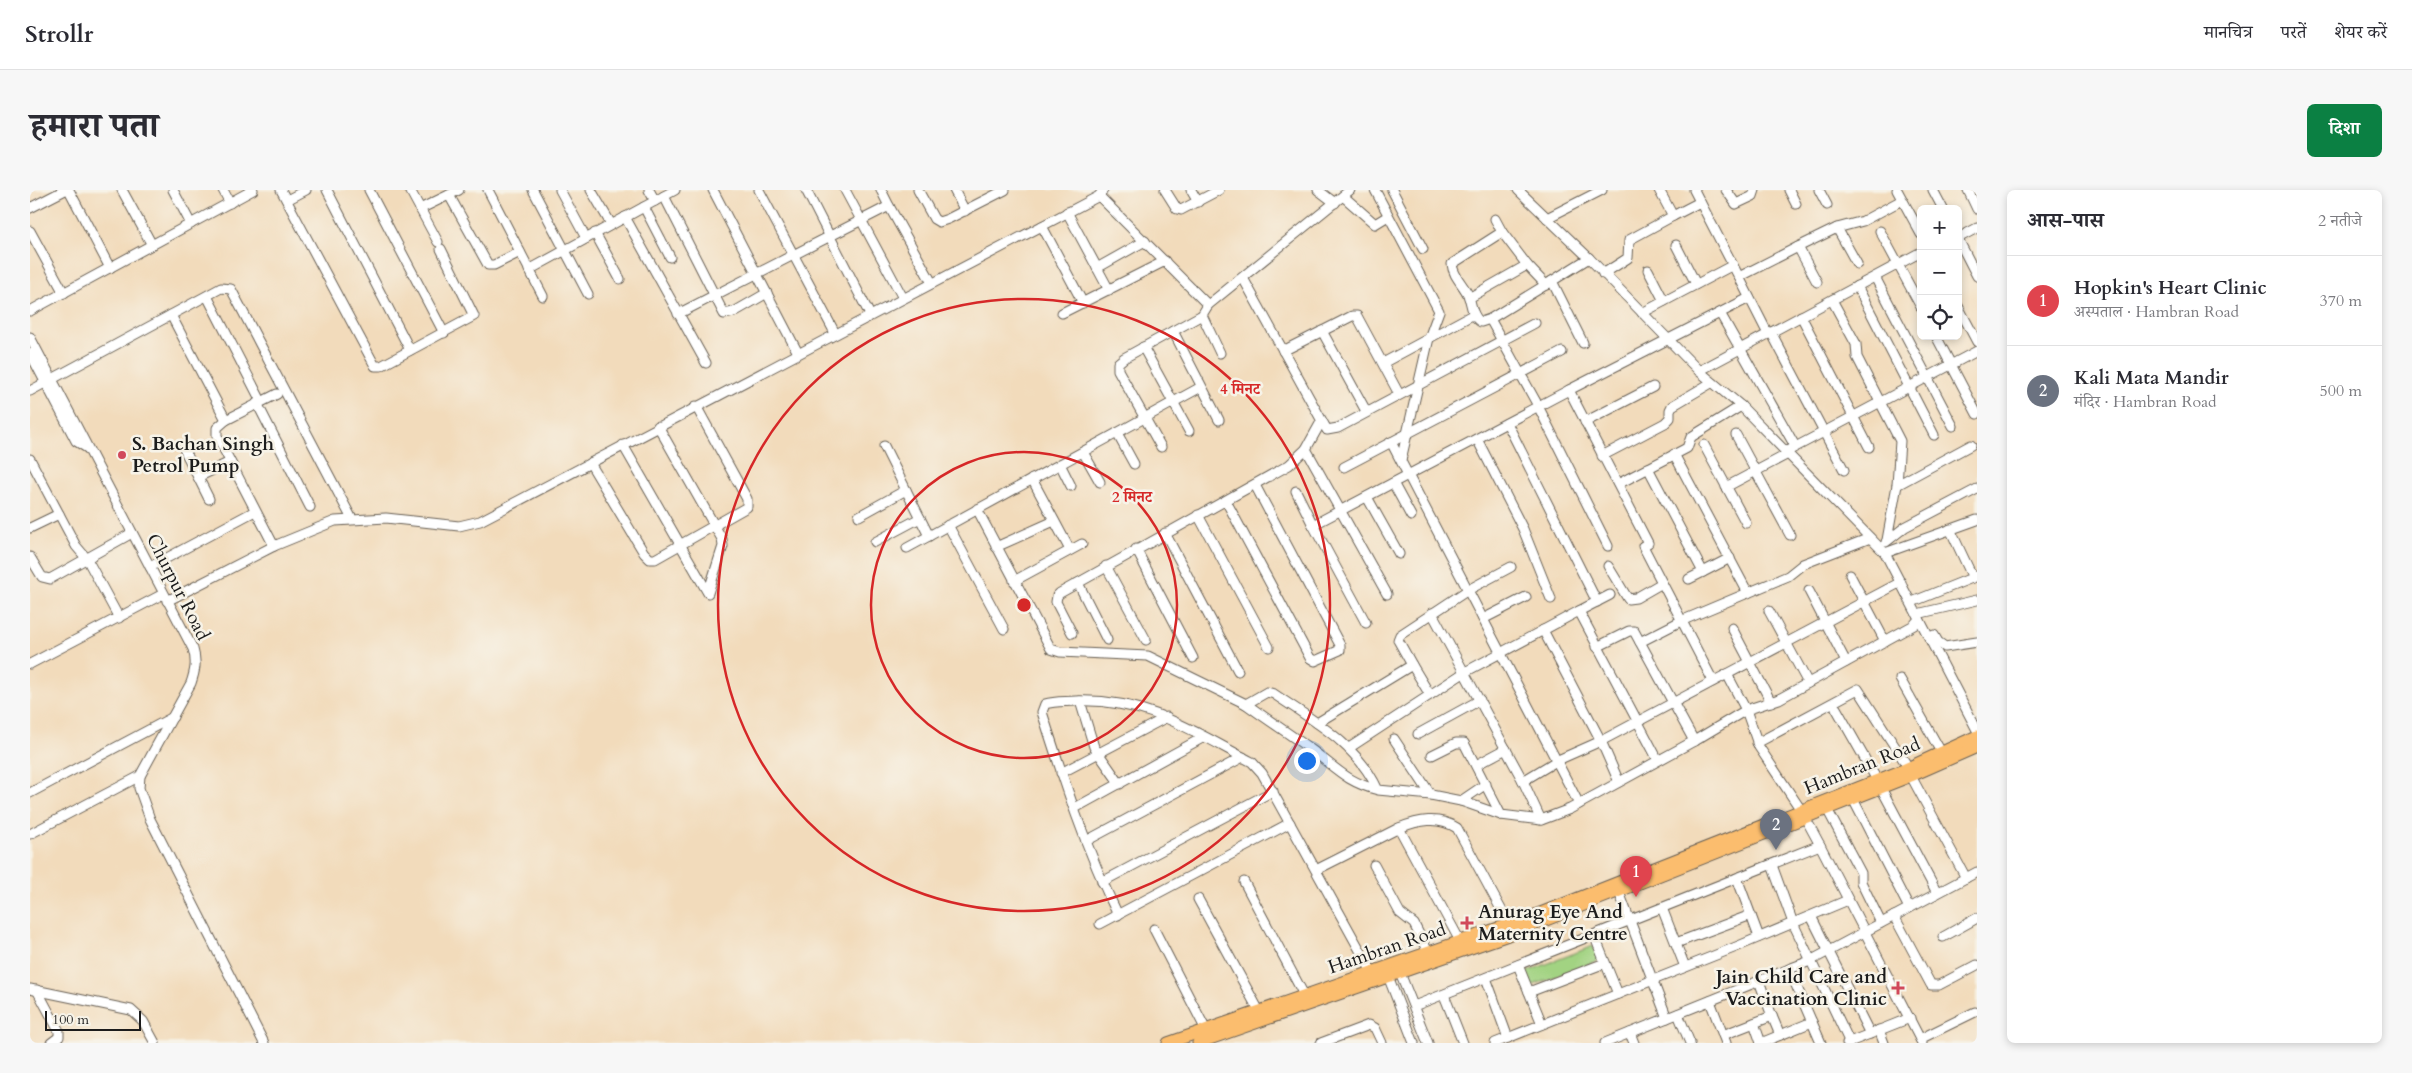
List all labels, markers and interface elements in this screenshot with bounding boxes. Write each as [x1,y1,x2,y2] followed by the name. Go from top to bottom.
[25,18,93,51] text: Strollr
[2204,20,2253,45] text: मानचित्र
[2281,20,2306,45] text: परतें
[2334,20,2387,45] text: शेयर करें
[30,102,159,150] text: हमारा पता
[2307,104,2382,157] button: दिशा
[1917,205,1962,340] map controls
[1917,205,1962,250] button: +
[2027,206,2104,235] text: आस-पास
[2318,210,2362,232] text: 2 नतीजे
[1917,250,1962,295] button: −
[2074,275,2267,301] text: Hopkin's Heart Clinic
[2039,290,2047,312] text: 1
[2320,290,2362,312] text: 370 m
[1917,295,1962,340] button: locate
[2074,301,2239,323] text: अस्पताल · Hambran Road
[2074,365,2229,391] text: Kali Mata Mandir
[1220,379,1262,399] text: 4 मिनट
[2039,380,2047,402] text: 2
[2320,380,2362,402] text: 500 m
[2074,391,2217,413] text: मंदिर · Hambran Road
[132,431,274,479] place label: S. Bachan Singh Petrol Pump
[116,449,128,461] marker: S. Bachan Singh Petrol Pump
[1112,487,1154,507] text: 2 मिनट
[140,529,216,645] street label: Churpur Road
[1015,596,1033,614] centre of rings
[1800,731,1924,801] street label: Hambran Road
[1294,748,1320,774] your location
[1760,809,1792,850] pin: 2
[1620,856,1652,897] pin: 1
[1478,899,1628,947] place label: Anurag Eye And Maternity Centre
[1325,916,1449,980] street label: Hambran Road
[1460,916,1474,930] marker: Anurag Eye And Maternity Centre
[1713,964,1887,1012] place label: Jain Child Care and Vaccination Clinic
[1891,981,1905,995] marker: Jain Child Care and Vaccination Clinic
[45,1008,141,1031] scale bar
[52,1010,89,1029] text: 100 m

